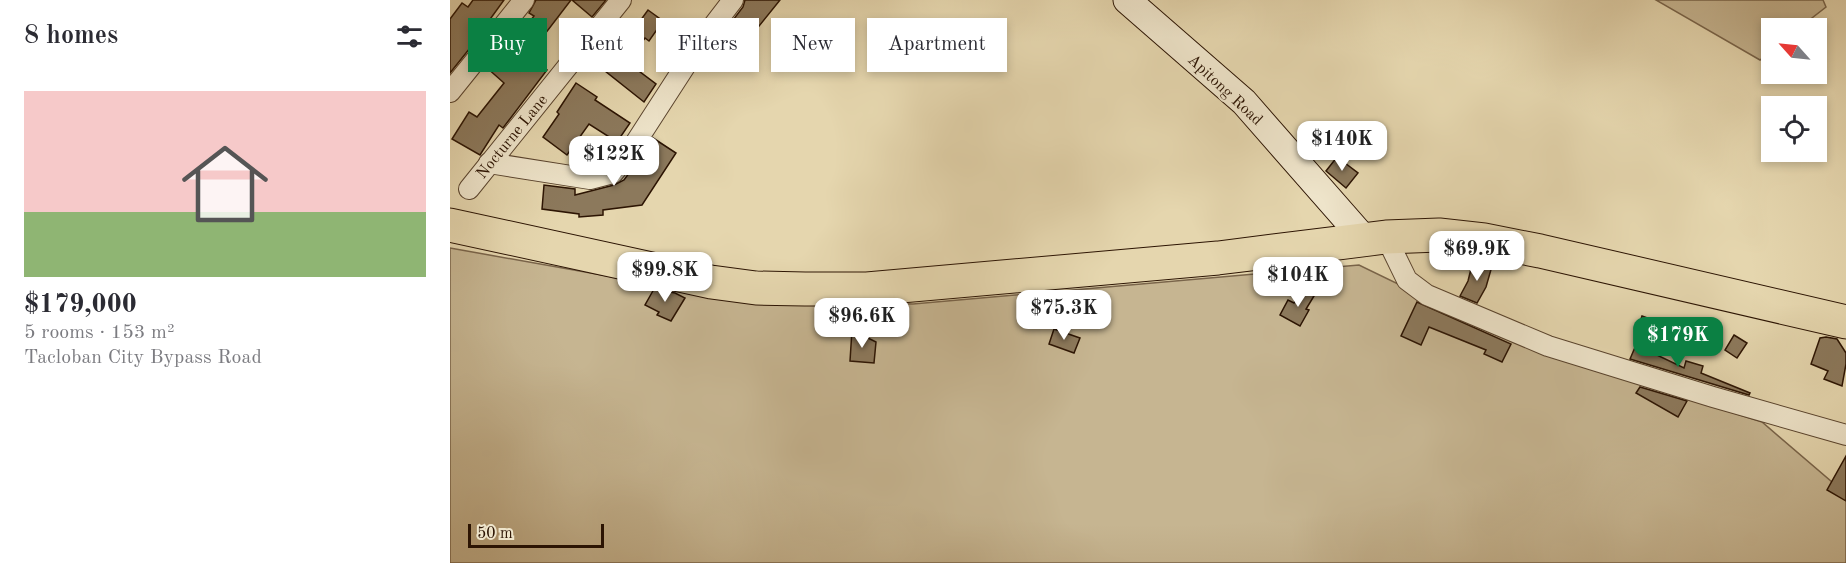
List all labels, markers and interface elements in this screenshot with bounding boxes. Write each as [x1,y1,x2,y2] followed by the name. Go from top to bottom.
[468,18,547,72] chip: Buy
[559,18,644,72] chip: Rent
[656,18,759,72] chip: Filters
[771,18,855,72] chip: New
[867,18,1007,72] chip: Apartment
[1761,18,1827,84] north arrow
[1761,18,1827,162] map controls
[393,20,426,53] icon: filters
[24,23,118,49] text: 8 homes
[1184,52,1265,129] street label: Apitong Road
[474,92,551,182] street label: Nocturne Lane
[1761,96,1827,162] button: locate
[1300,121,1384,172] pin: $140K
[171,130,279,238] icon: home
[1311,130,1373,150] text: $140K
[572,136,656,187] pin: $122K
[583,145,645,165] text: $122K
[1428,231,1526,282] pin: $69.9K
[1443,240,1511,260] text: $69.9K
[616,252,714,303] pin: $99.8K
[1256,257,1340,308] pin: $104K
[631,261,699,281] text: $99.8K
[1267,266,1329,286] text: $104K
[1015,290,1113,341] pin: $75.3K
[24,292,137,318] text: $179,000
[813,298,911,349] pin: $96.6K
[1030,299,1098,319] text: $75.3K
[828,307,896,327] text: $96.6K
[1636,317,1720,368] pin: $179K
[24,323,174,343] text: 5 rooms · 153 m²
[1647,326,1709,346] text: $179K
[24,348,262,368] text: Tacloban City Bypass Road
[468,521,604,548] scale bar
[477,526,513,542] text: 50 m

